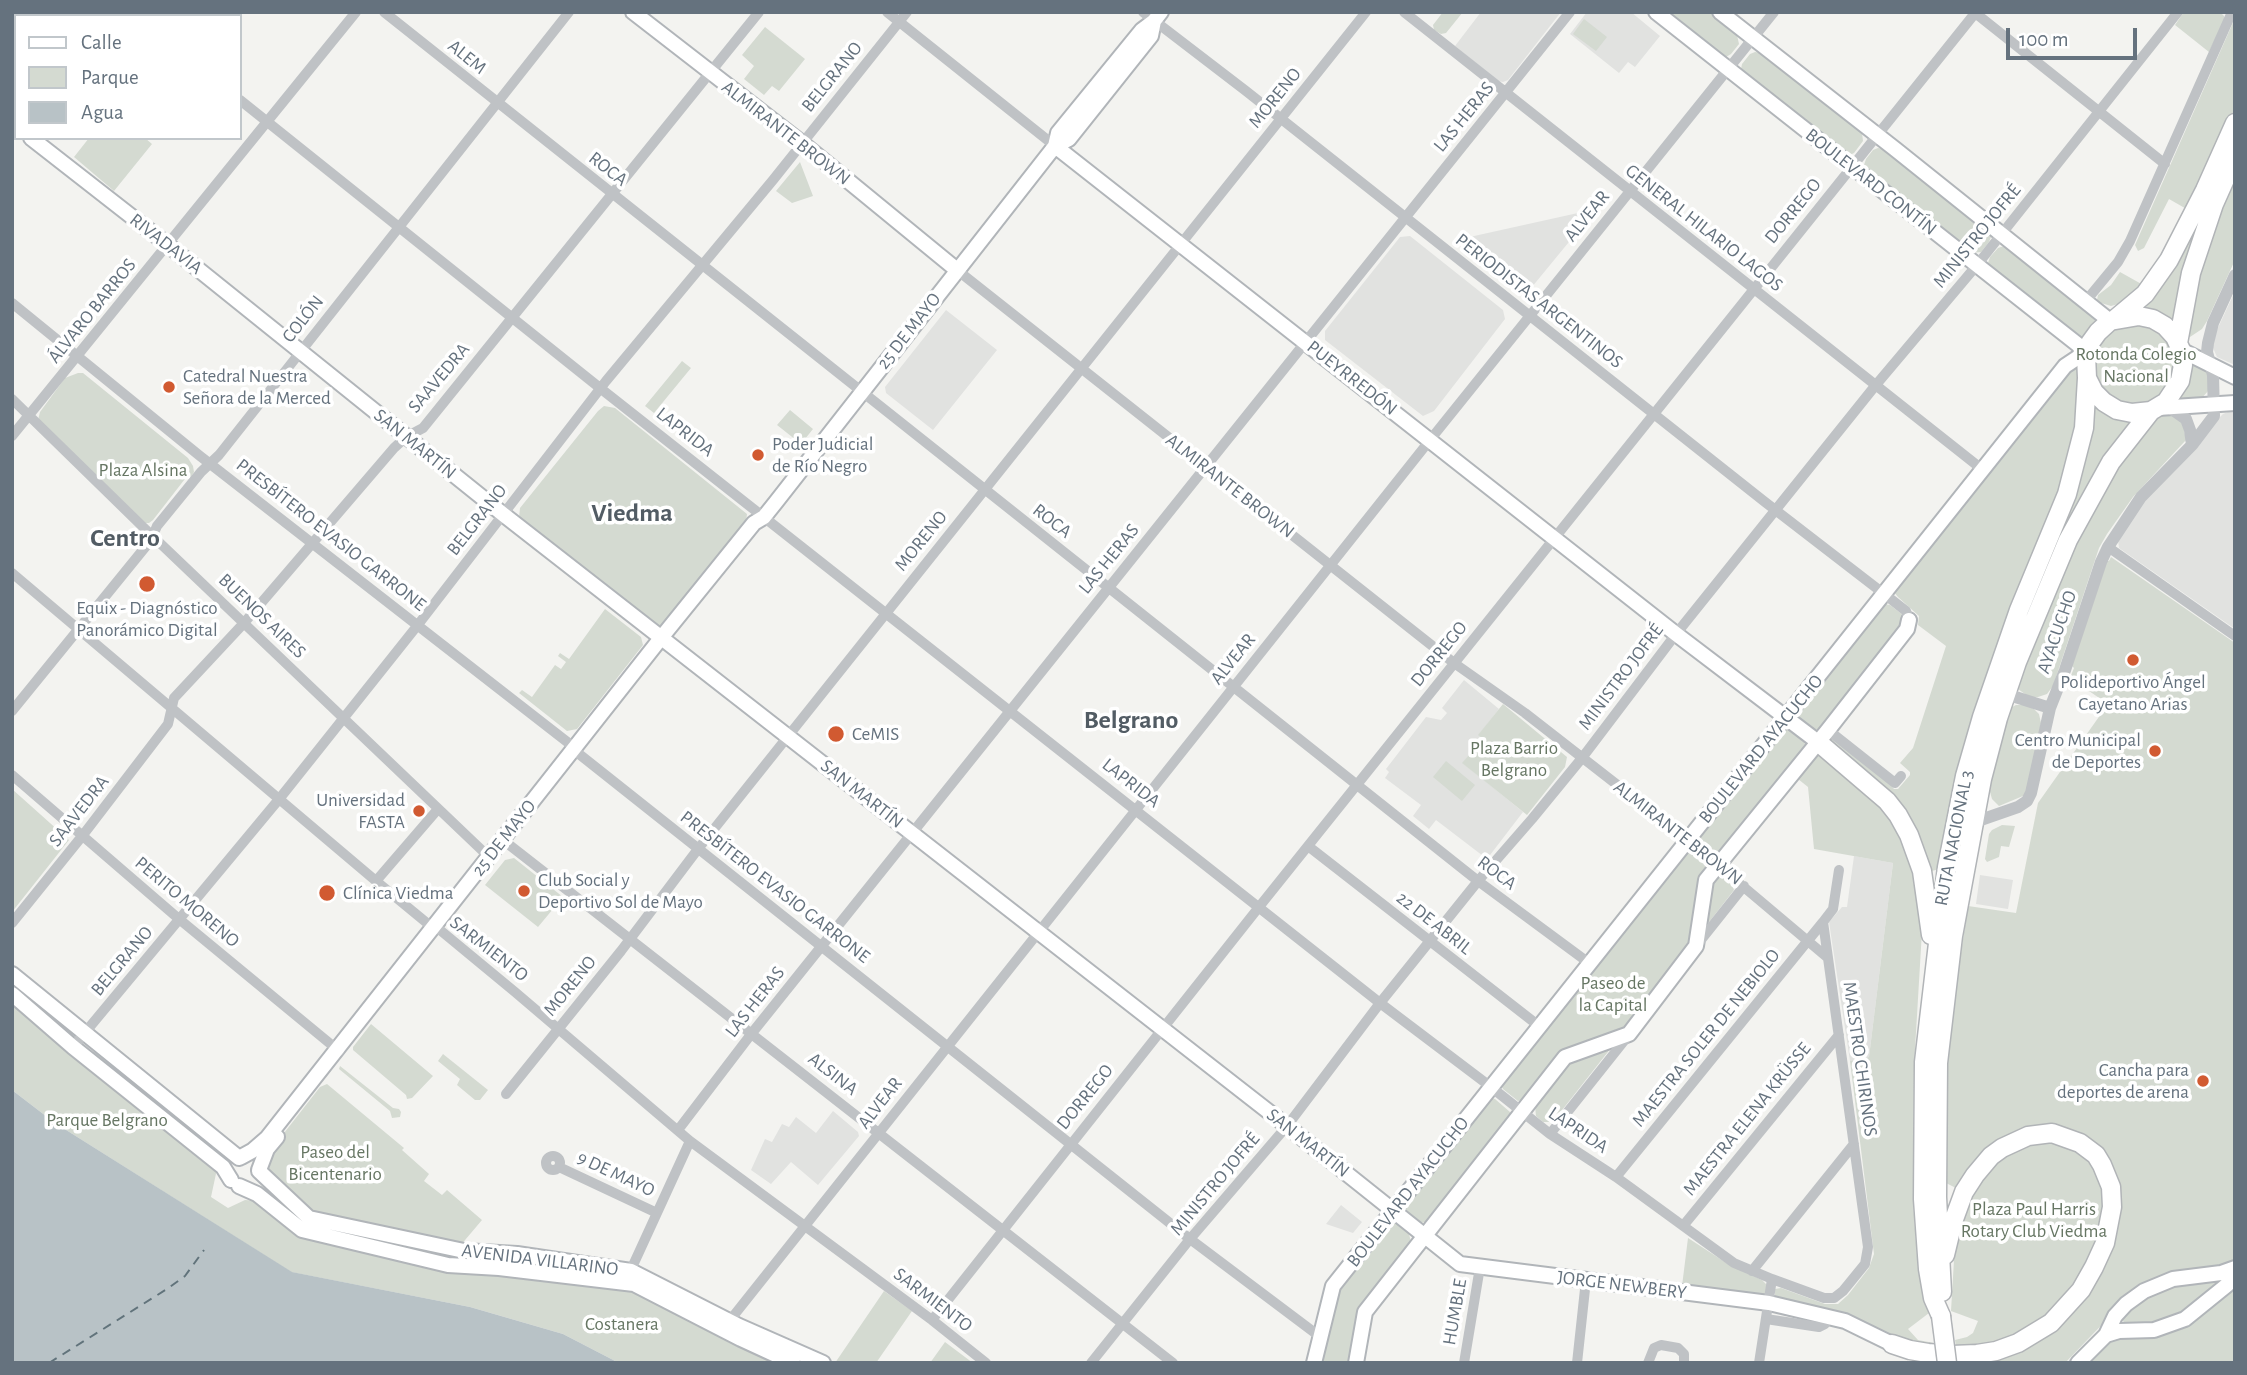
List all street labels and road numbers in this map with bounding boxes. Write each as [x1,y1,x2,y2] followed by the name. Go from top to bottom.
[443,35,491,79] street label: ALEM
[797,37,867,117] street label: BELGRANO
[1244,63,1306,133] street label: MORENO
[717,76,855,190] street label: ALMIRANTE BROWN
[1429,77,1499,157] street label: LAS HERAS
[1801,124,1941,240] street label: BOULEVARD CONTÍN
[584,147,632,191] street label: ROCA
[1621,159,1787,297] street label: GENERAL HILARIO LAGOS
[1760,174,1826,248] street label: DORREGO
[1928,179,2026,293] street label: MINISTRO JOFRÉ
[1559,186,1615,246] street label: ALVEAR
[125,209,207,279] street label: RIVADAVIA
[1451,228,1627,374] street label: PERIODISTAS ARGENTINOS
[43,254,141,368] street label: ÁLVARO BARROS
[872,288,946,374] street label: 25 DE MAYO
[277,291,329,347] street label: COLÓN
[1302,336,1402,420] street label: PUEYRREDÓN
[403,338,475,418] street label: SAAVEDRA
[651,402,719,462] street label: LAPRIDA
[369,404,461,484] street label: SAN MARTÍN
[1161,429,1299,543] street label: ALMIRANTE BROWN
[232,454,430,616] street label: PRESBÍTERO EVASIO GARRONE
[442,480,512,560] street label: BELGRANO
[1028,499,1076,543] street label: ROCA
[890,506,952,576] street label: MORENO
[1074,519,1144,599] street label: LAS HERAS
[214,569,310,663] street label: BUENOS AIRES
[2032,587,2082,677] street label: AYACUCHO
[1406,617,1472,691] street label: DORREGO
[1574,619,1668,735] street label: MINISTRO JOFRÉ
[1205,629,1261,689] street label: ALVEAR
[1694,670,1828,828] street label: BOULEVARD AYACUCHO
[1097,753,1165,813] street label: LAPRIDA
[816,754,908,834] street label: SAN MARTÍN
[1930,768,1978,908] street label: RUTA NACIONAL 3
[44,771,114,851] street label: SAAVEDRA
[1609,776,1747,890] street label: ALMIRANTE BROWN
[467,795,541,881] street label: 25 DE MAYO
[676,806,874,968] street label: PRESBÍTERO EVASIO GARRONE
[1473,851,1521,895] street label: ROCA
[130,852,244,952] street label: PERITO MORENO
[1392,886,1476,960] street label: 22 DE ABRIL
[445,911,533,987] street label: SARMIENTO
[86,921,158,1001] street label: BELGRANO
[1627,944,1785,1132] street label: MAESTRA SOLER DE NEBIOLO
[539,951,601,1021] street label: MORENO
[720,962,790,1042] street label: LAS HERAS
[1838,980,1882,1138] street label: MAESTRO CHIRINOS
[1678,1038,1816,1200] street label: MAESTRA ELENA KRÜSSE
[804,1047,862,1101] street label: ALSINA
[1052,1060,1118,1134] street label: DORREGO
[853,1073,907,1133] street label: ALVEAR
[1544,1102,1612,1158] street label: LAPRIDA
[1262,1103,1354,1183] street label: SAN MARTÍN
[1342,1112,1474,1272] street label: BOULEVARD AYACUCHO
[1165,1128,1265,1240] street label: MINISTRO JOFRÉ
[574,1146,658,1202] street label: 9 DE MAYO
[460,1239,620,1281] street label: AVENIDA VILLARINO
[889,1263,977,1337] street label: SARMIENTO
[1556,1266,1688,1304] street label: JORGE NEWBERY
[1438,1277,1472,1347] street label: HUMBLE

